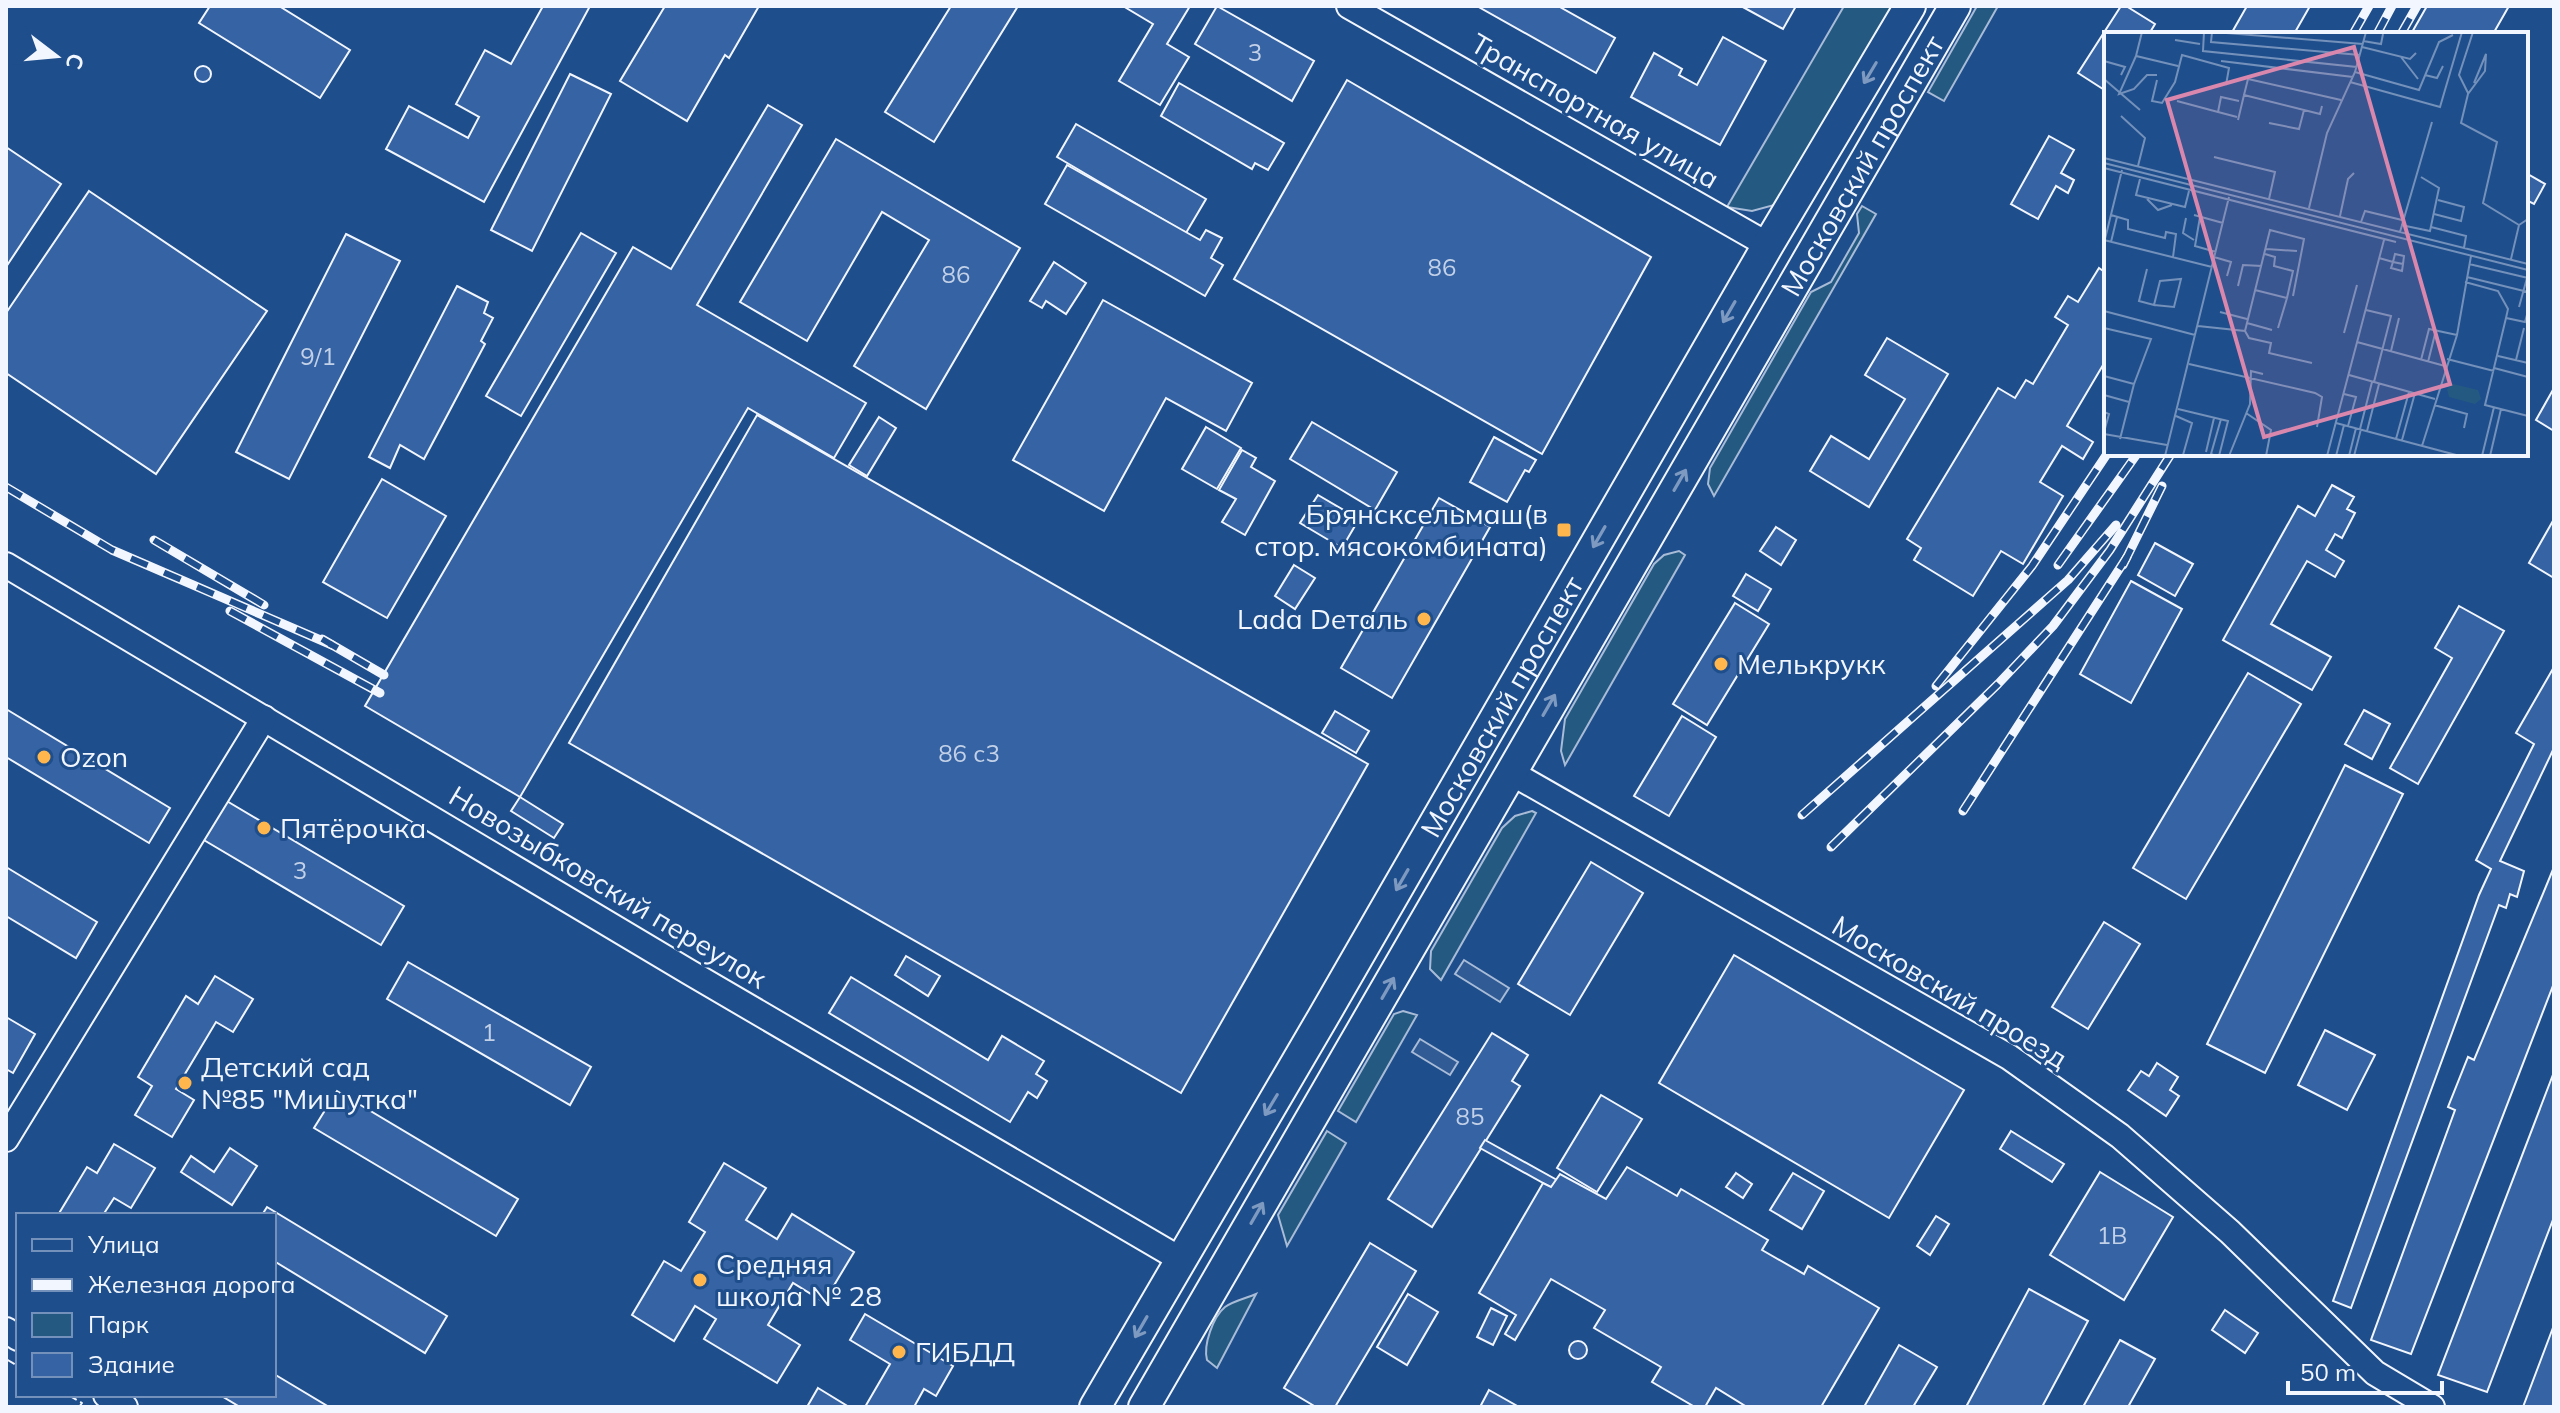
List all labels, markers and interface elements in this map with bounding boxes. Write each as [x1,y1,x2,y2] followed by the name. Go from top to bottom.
[16,16,96,96] north arrow
[1465,25,1726,196] street label: Транспортная улица
[1773,29,1951,302] street label: Московский проспект
[2104,32,2528,456] inset map
[1248,37,1262,67] house number: 3
[60,50,91,73] text: С
[1862,61,1878,84] one-way arrow
[1428,252,1456,282] house number: 86
[942,259,970,289] house number: 86
[1721,300,1737,323] one-way arrow
[300,341,336,371] house number: 9/1
[1672,469,1688,492] one-way arrow
[1254,496,1548,563] place label: Брянсксельмаш(в стор. мясокомбината)
[1555,521,1573,539] marker: Брянсксельмаш(в стор. мясокомбината)
[1591,525,1607,548] one-way arrow
[1413,569,1591,843] street label: Московский проспект
[1237,601,1408,636] place label: Lada Dеталь
[1415,610,1433,628] marker: Lada Dеталь
[1737,646,1887,681] place label: Мелькрукк
[1712,655,1730,673] marker: Мелькрукк
[1541,694,1557,717] one-way arrow
[938,738,1000,768] house number: 86 с3
[60,739,128,774] place label: Ozon
[35,748,53,766] marker: Ozon
[443,778,774,996] street label: Новозыбковский переулок
[280,810,426,845] place label: Пятёрочка
[255,819,273,837] marker: Пятёрочка
[293,855,307,885] house number: 3
[1394,868,1410,891] one-way arrow
[1826,907,2074,1076] street label: Московский проезд
[1381,976,1396,1000] one-way arrow
[482,1017,496,1047] house number: 1
[201,1049,418,1116] place label: Детский сад №85 "Мишутка"
[176,1074,194,1092] marker: Детский сад №85 "Мишутка"
[1263,1093,1279,1116] one-way arrow
[1456,1101,1484,1131] house number: 85
[1250,1201,1265,1225] one-way arrow
[16,1213,276,1397] legend
[2097,1220,2127,1250] house number: 1В
[87,1229,160,1259] text: Улица
[716,1246,882,1313] place label: Средняя школа № 28
[88,1269,296,1299] text: Железная дорога
[691,1271,709,1289] marker: Средняя школа № 28
[88,1309,149,1339] text: Парк
[1133,1315,1149,1338] one-way arrow
[915,1334,1015,1369] place label: ГИБДД
[890,1343,908,1361] marker: ГИБДД
[2288,1345,2442,1395] scale bar
[88,1349,175,1379] text: Здание
[2300,1357,2356,1387] text: 50 m

